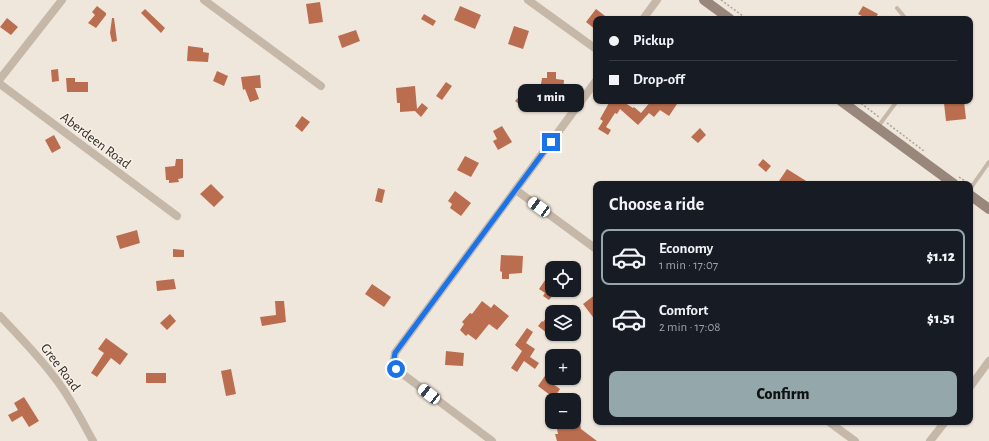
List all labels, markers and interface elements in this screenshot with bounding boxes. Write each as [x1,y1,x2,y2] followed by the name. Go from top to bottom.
[633,33,674,48] text: Pickup
[633,72,685,87] text: Drop-off
[518,84,584,112] callout: 1 min
[537,91,565,104] text: 1 min
[58,110,133,172] street label: Aberdeen Road
[542,133,560,151] route end
[526,195,552,219] car
[609,196,704,214] text: Choose a ride
[611,239,647,275] icon: car
[659,241,713,256] text: Economy
[926,249,955,264] text: $1.12
[659,259,718,272] text: 1 min · 17:07
[545,261,581,429] map controls
[545,261,581,297] button: locate
[611,301,647,337] icon: car
[659,303,708,318] text: Comfort
[545,305,581,341] button: layers
[927,311,955,326] text: $1.51
[659,321,720,334] text: 2 min · 17:08
[38,341,83,394] street label: Gree Road
[545,349,581,385] button: +
[387,360,405,378] route start
[609,371,957,417] button: Confirm
[416,382,442,406] car
[545,393,581,429] button: −

